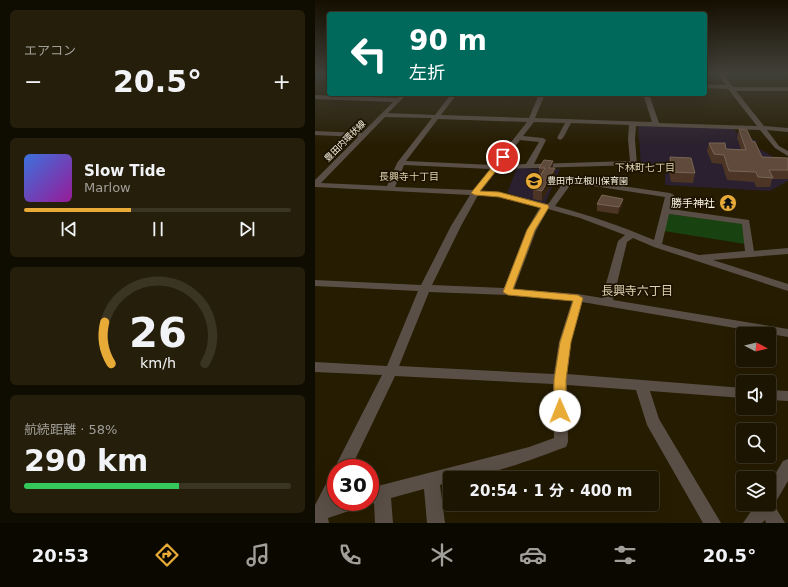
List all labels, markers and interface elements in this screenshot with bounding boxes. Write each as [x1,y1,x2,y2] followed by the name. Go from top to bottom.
[409,24,487,57] text: 90 m
[343,28,395,80] icon: left
[24,43,76,58] text: エアコン
[409,62,445,83] text: 左折
[113,64,202,99] text: 20.5°
[24,69,42,94] text: −
[273,69,291,94] text: +
[322,117,368,164] street label: 豊田内環状線
[486,140,520,174] pin
[492,146,514,168] icon: arrive
[84,162,166,180] text: Slow Tide
[615,162,675,173] district label: 下林町七丁目
[379,171,439,182] district label: 長興寺十丁目
[524,171,544,191] school or university icon: 豊田市立根川保育園
[547,176,628,186] place label: 豊田市立根川保育園
[84,180,131,195] text: Marlow
[718,193,738,213] temple icon: 勝手神社
[671,197,715,210] place label: 勝手神社
[58,218,80,240] icon: previous
[147,218,169,240] icon: pause
[236,218,258,240] icon: next
[601,284,673,298] district label: 長興寺六丁目
[129,307,186,356] text: 26
[736,327,776,367] north arrow
[736,327,776,511] map controls
[139,354,176,370] text: km/h
[736,375,776,415] button: sound
[539,390,581,432] position arrow
[24,422,117,437] text: 航続距離 · 58%
[736,423,776,463] button: search
[24,443,148,478] text: 290 km
[327,459,379,511] speed limit sign: 30
[736,471,776,511] button: layers
[470,482,632,500] text: 20:54 · 1 分 · 400 m
[153,541,181,569] icon: directions
[244,541,272,569] icon: music
[336,541,364,569] icon: phone
[428,541,456,569] icon: climate
[519,541,547,569] icon: car
[611,541,639,569] icon: filters
[32,545,89,566] text: 20:53
[703,545,756,566] text: 20.5°

